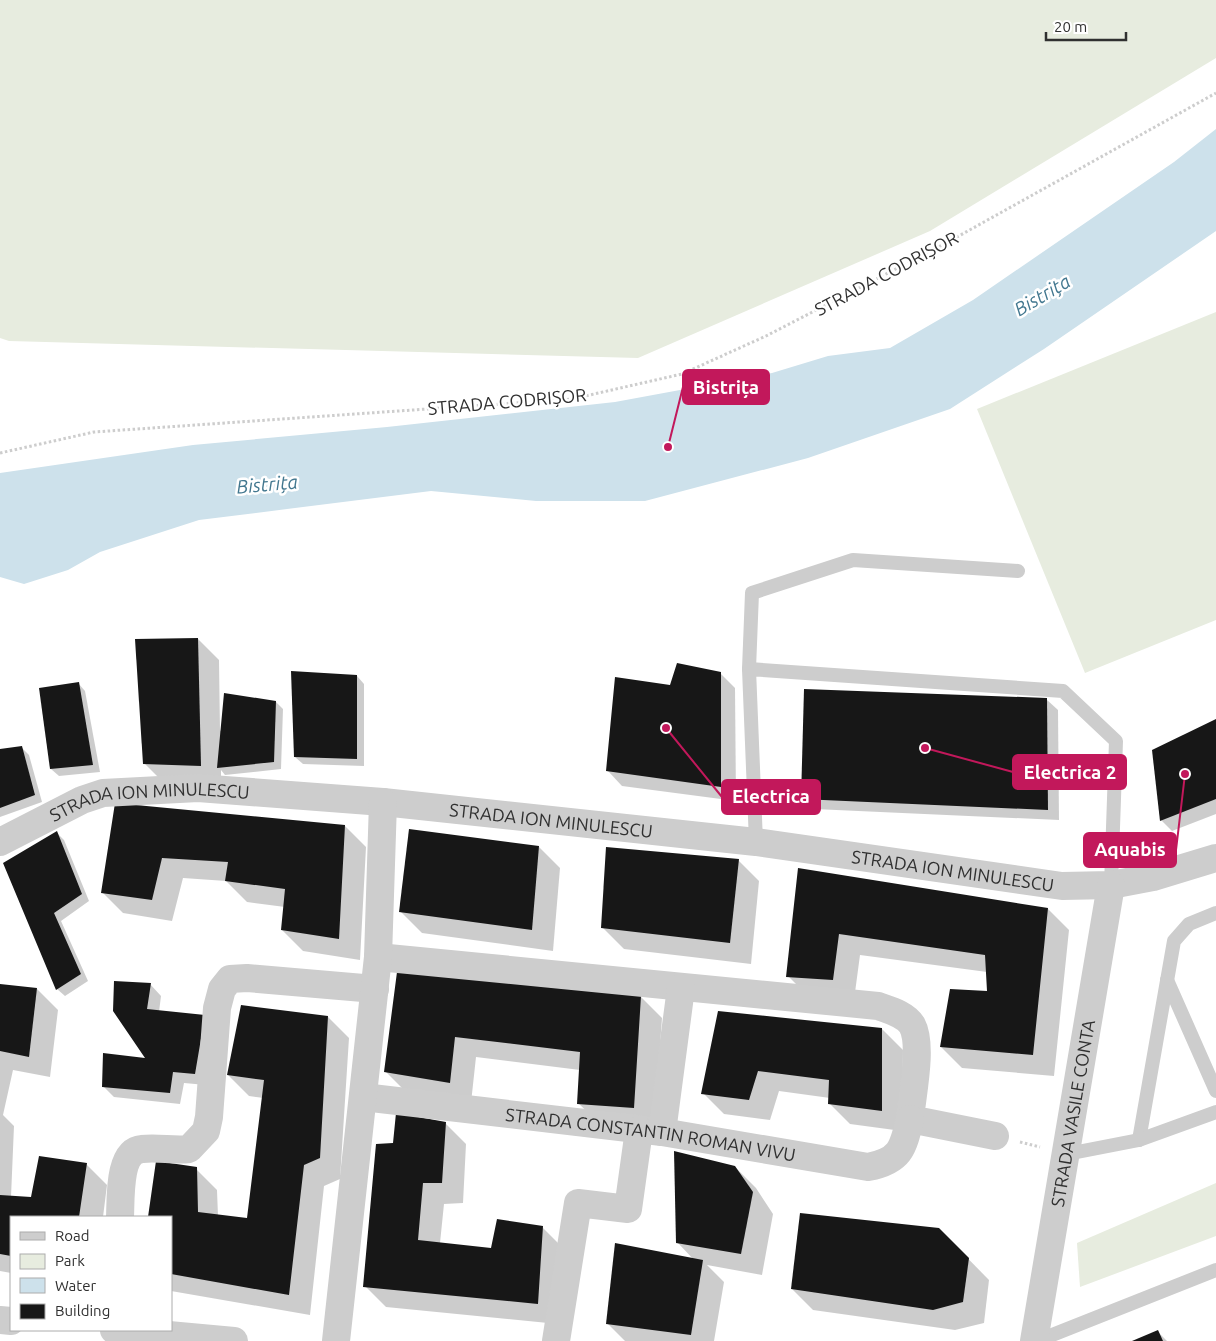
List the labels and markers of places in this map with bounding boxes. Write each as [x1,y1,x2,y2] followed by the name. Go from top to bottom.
[683,370,769,404] callout: Bistrița
[1013,755,1126,789] callout: Electrica 2
[722,780,820,814] callout: Electrica
[1084,833,1176,867] callout: Aquabis

